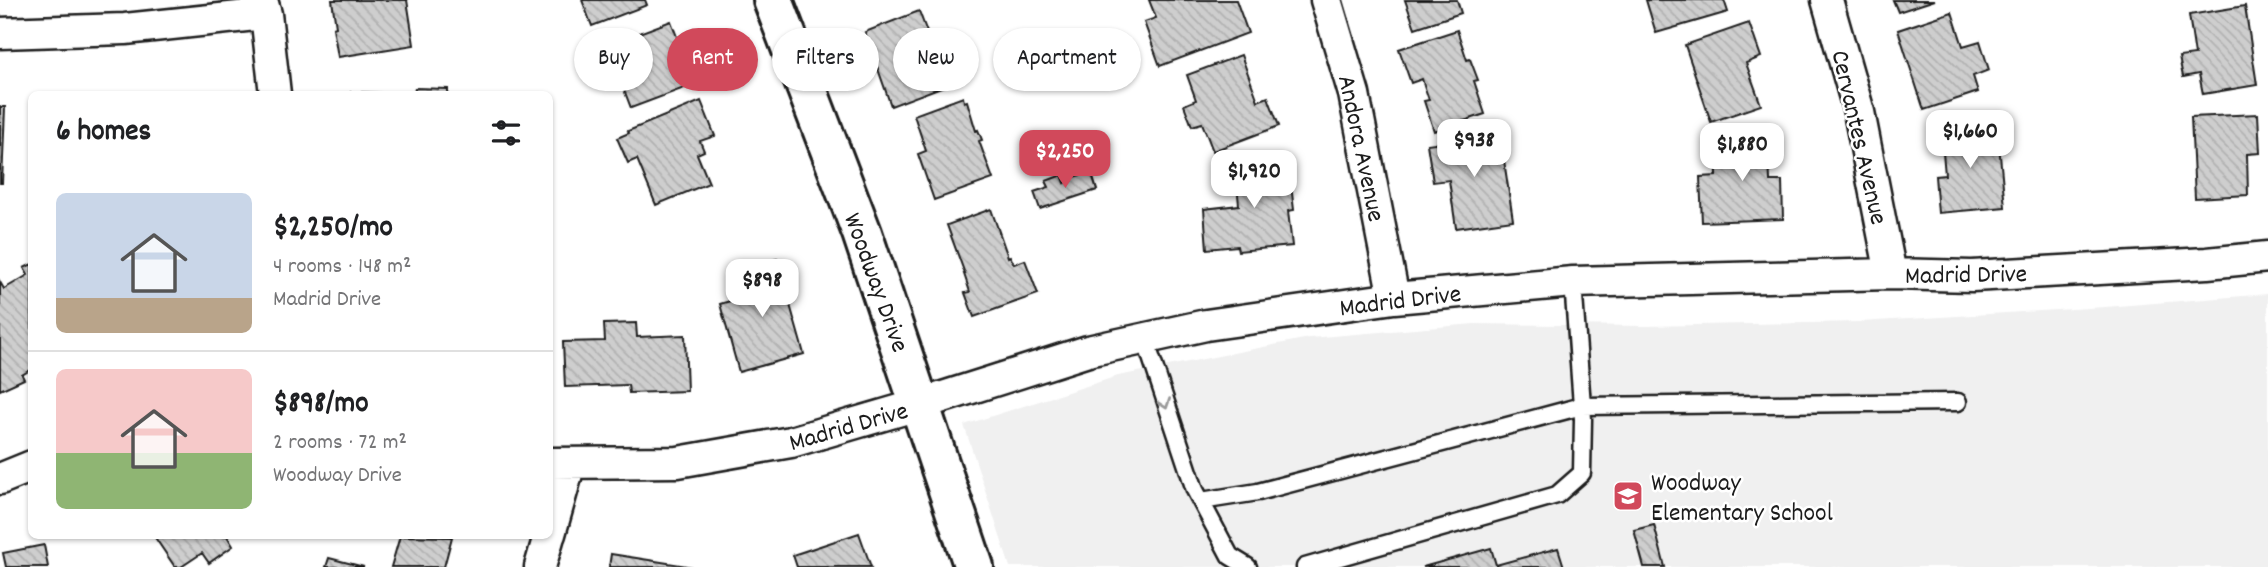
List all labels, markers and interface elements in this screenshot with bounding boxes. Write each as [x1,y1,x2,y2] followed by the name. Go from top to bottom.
[574,28,653,91] chip: Buy
[667,28,758,91] chip: Rent
[772,28,879,91] chip: Filters
[893,28,979,91] chip: New
[993,28,1141,91] chip: Apartment
[1820,47,1896,229] street label: Cervantes Avenue
[1326,72,1393,225] street label: Andora Avenue
[1913,110,2027,170] pin: $1,660
[56,112,151,155] text: 6 homes
[487,114,525,152] icon: filters
[1942,116,1998,149] text: $1,660
[1433,120,1515,179] pin: $938
[1685,124,1799,183] pin: $1,880
[1453,125,1495,158] text: $938
[1716,129,1768,162] text: $1,880
[1008,130,1122,190] pin: $2,250
[1035,136,1095,169] text: $2,250
[1197,150,1311,210] pin: $1,920
[1227,156,1281,189] text: $1,920
[273,208,393,251] text: $2,250/mo
[832,208,917,358] street label: Woodway Drive
[112,221,196,305] icon: home
[273,251,411,284] text: 4 rooms · 148 m²
[1905,257,2028,296] street label: Madrid Drive
[721,260,803,319] pin: $898
[742,265,782,298] text: $898
[1337,277,1463,328] street label: Madrid Drive
[273,284,381,317] text: Madrid Drive
[273,384,369,427] text: $898/mo
[785,394,913,463] street label: Madrid Drive
[112,397,196,481] icon: home
[1157,397,1171,409] one-way arrow
[273,427,407,460] text: 2 rooms · 72 m²
[273,460,402,493] text: Woodway Drive
[1651,466,1833,533] place label: Woodway Elementary School
[1611,479,1645,513] school or university icon: Woodway Elementary School

